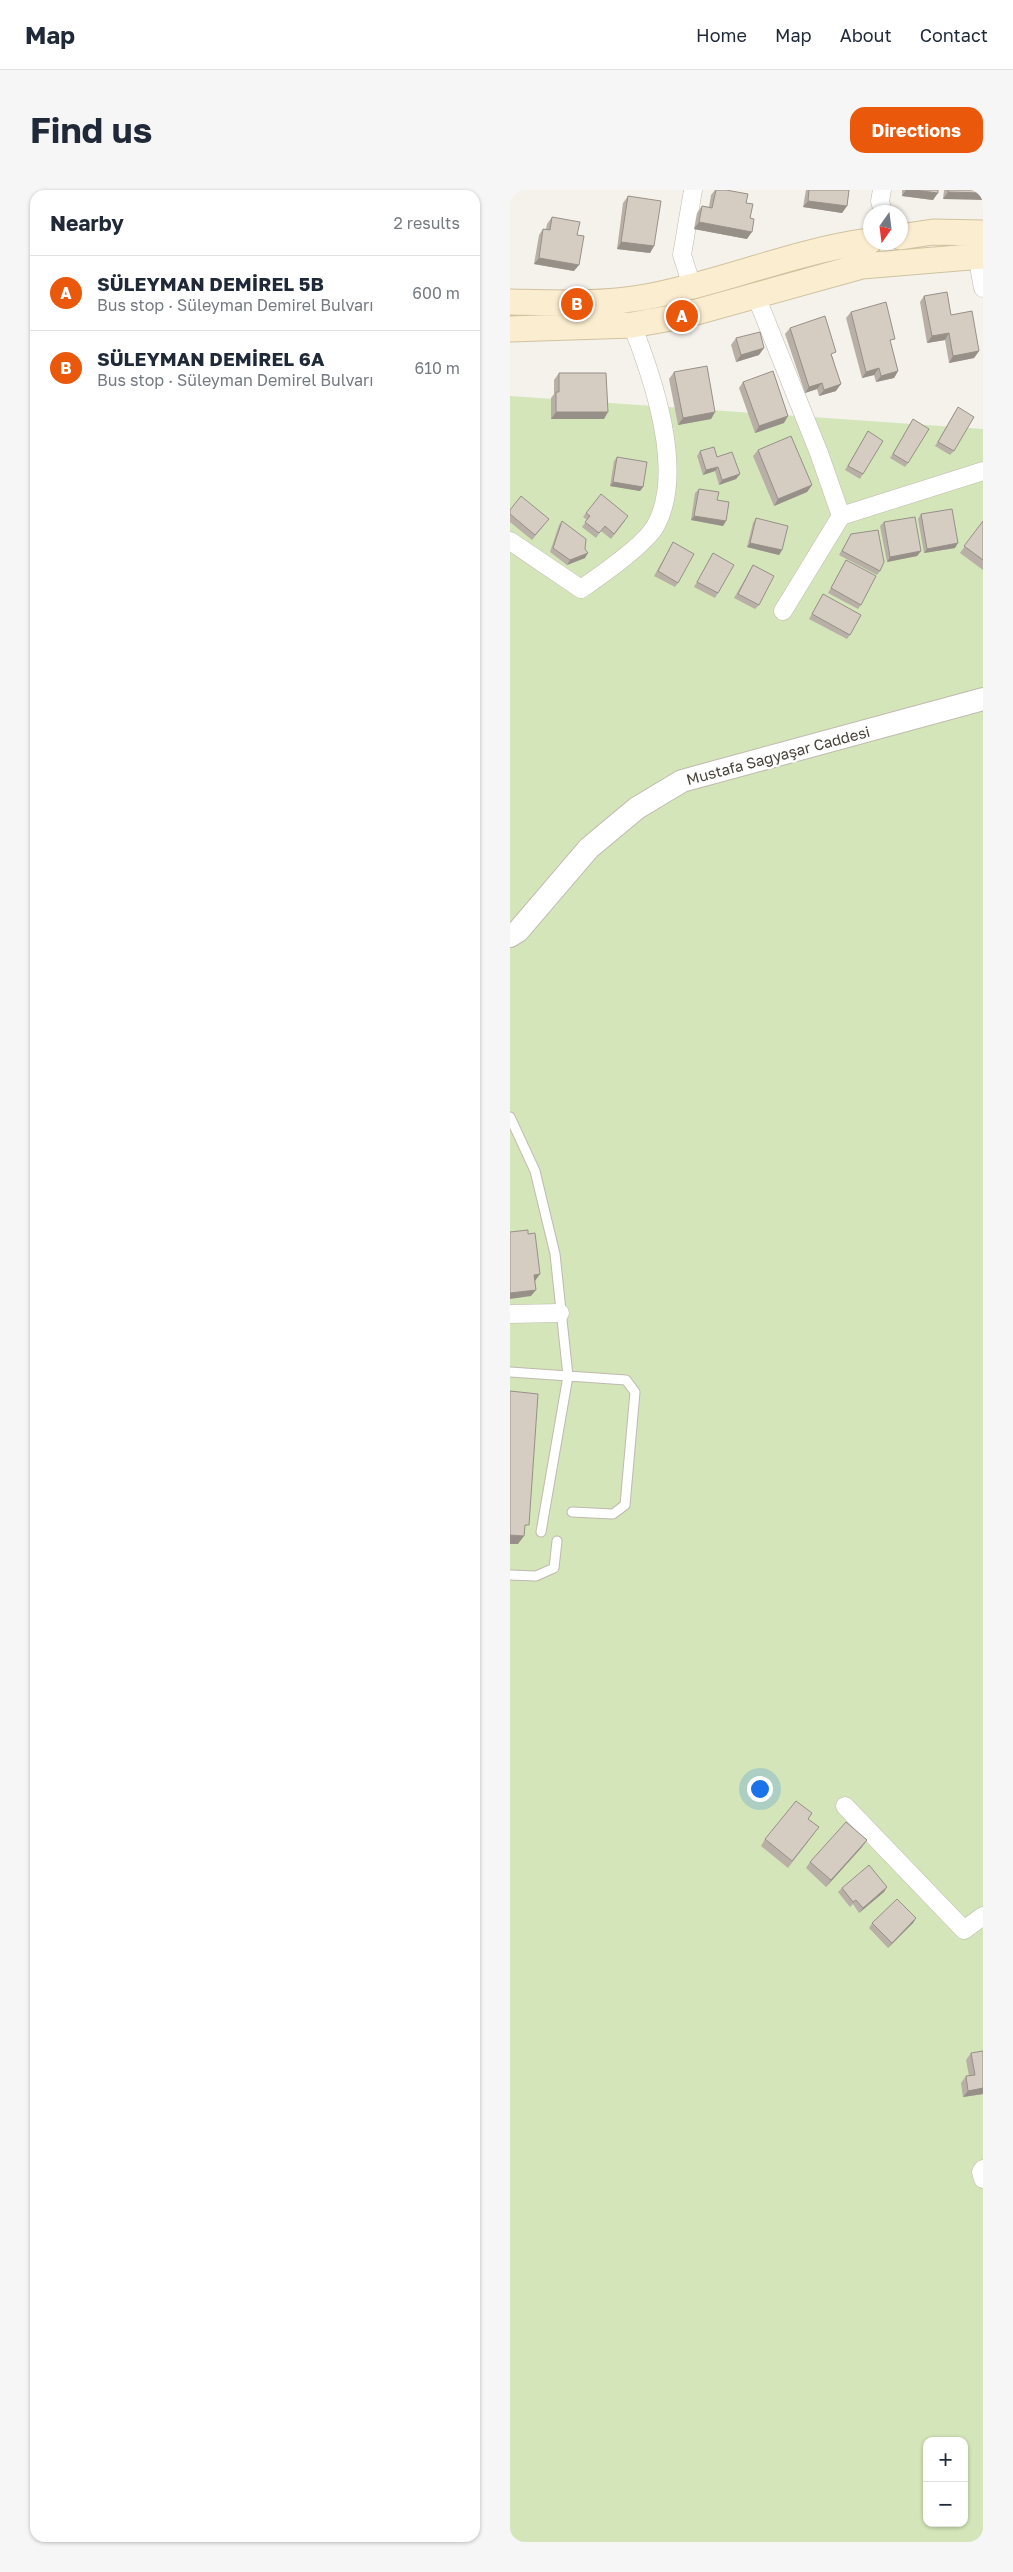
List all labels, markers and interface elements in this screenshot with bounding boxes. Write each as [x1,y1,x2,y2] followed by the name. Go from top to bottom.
[25,20,75,49] text: Map
[696,24,747,46] text: Home
[775,24,812,46] text: Map
[840,24,892,46] text: About
[920,24,988,46] text: Contact
[850,107,983,153] button: Directions
[30,109,152,151] text: Find us
[863,205,908,250] north arrow
[50,210,124,236] text: Nearby
[394,213,460,233] text: 2 results
[97,272,324,295] text: SÜLEYMAN DEMİREL 5B
[60,283,72,303] text: A
[412,283,460,303] text: 600 m
[561,285,593,323] pin: B
[97,295,374,315] text: Bus stop · Süleyman Demirel Bulvarı
[666,297,698,335] pin: A
[97,347,324,370] text: SÜLEYMAN DEMİREL 6A
[60,358,72,378] text: B
[414,358,460,378] text: 610 m
[97,370,374,390] text: Bus stop · Süleyman Demirel Bulvarı
[684,722,872,788] street label: Mustafa Sağyaşar Caddesi
[747,1776,773,1802] your location
[923,2437,968,2527] map controls
[923,2437,968,2482] button: +
[923,2482,968,2527] button: −

